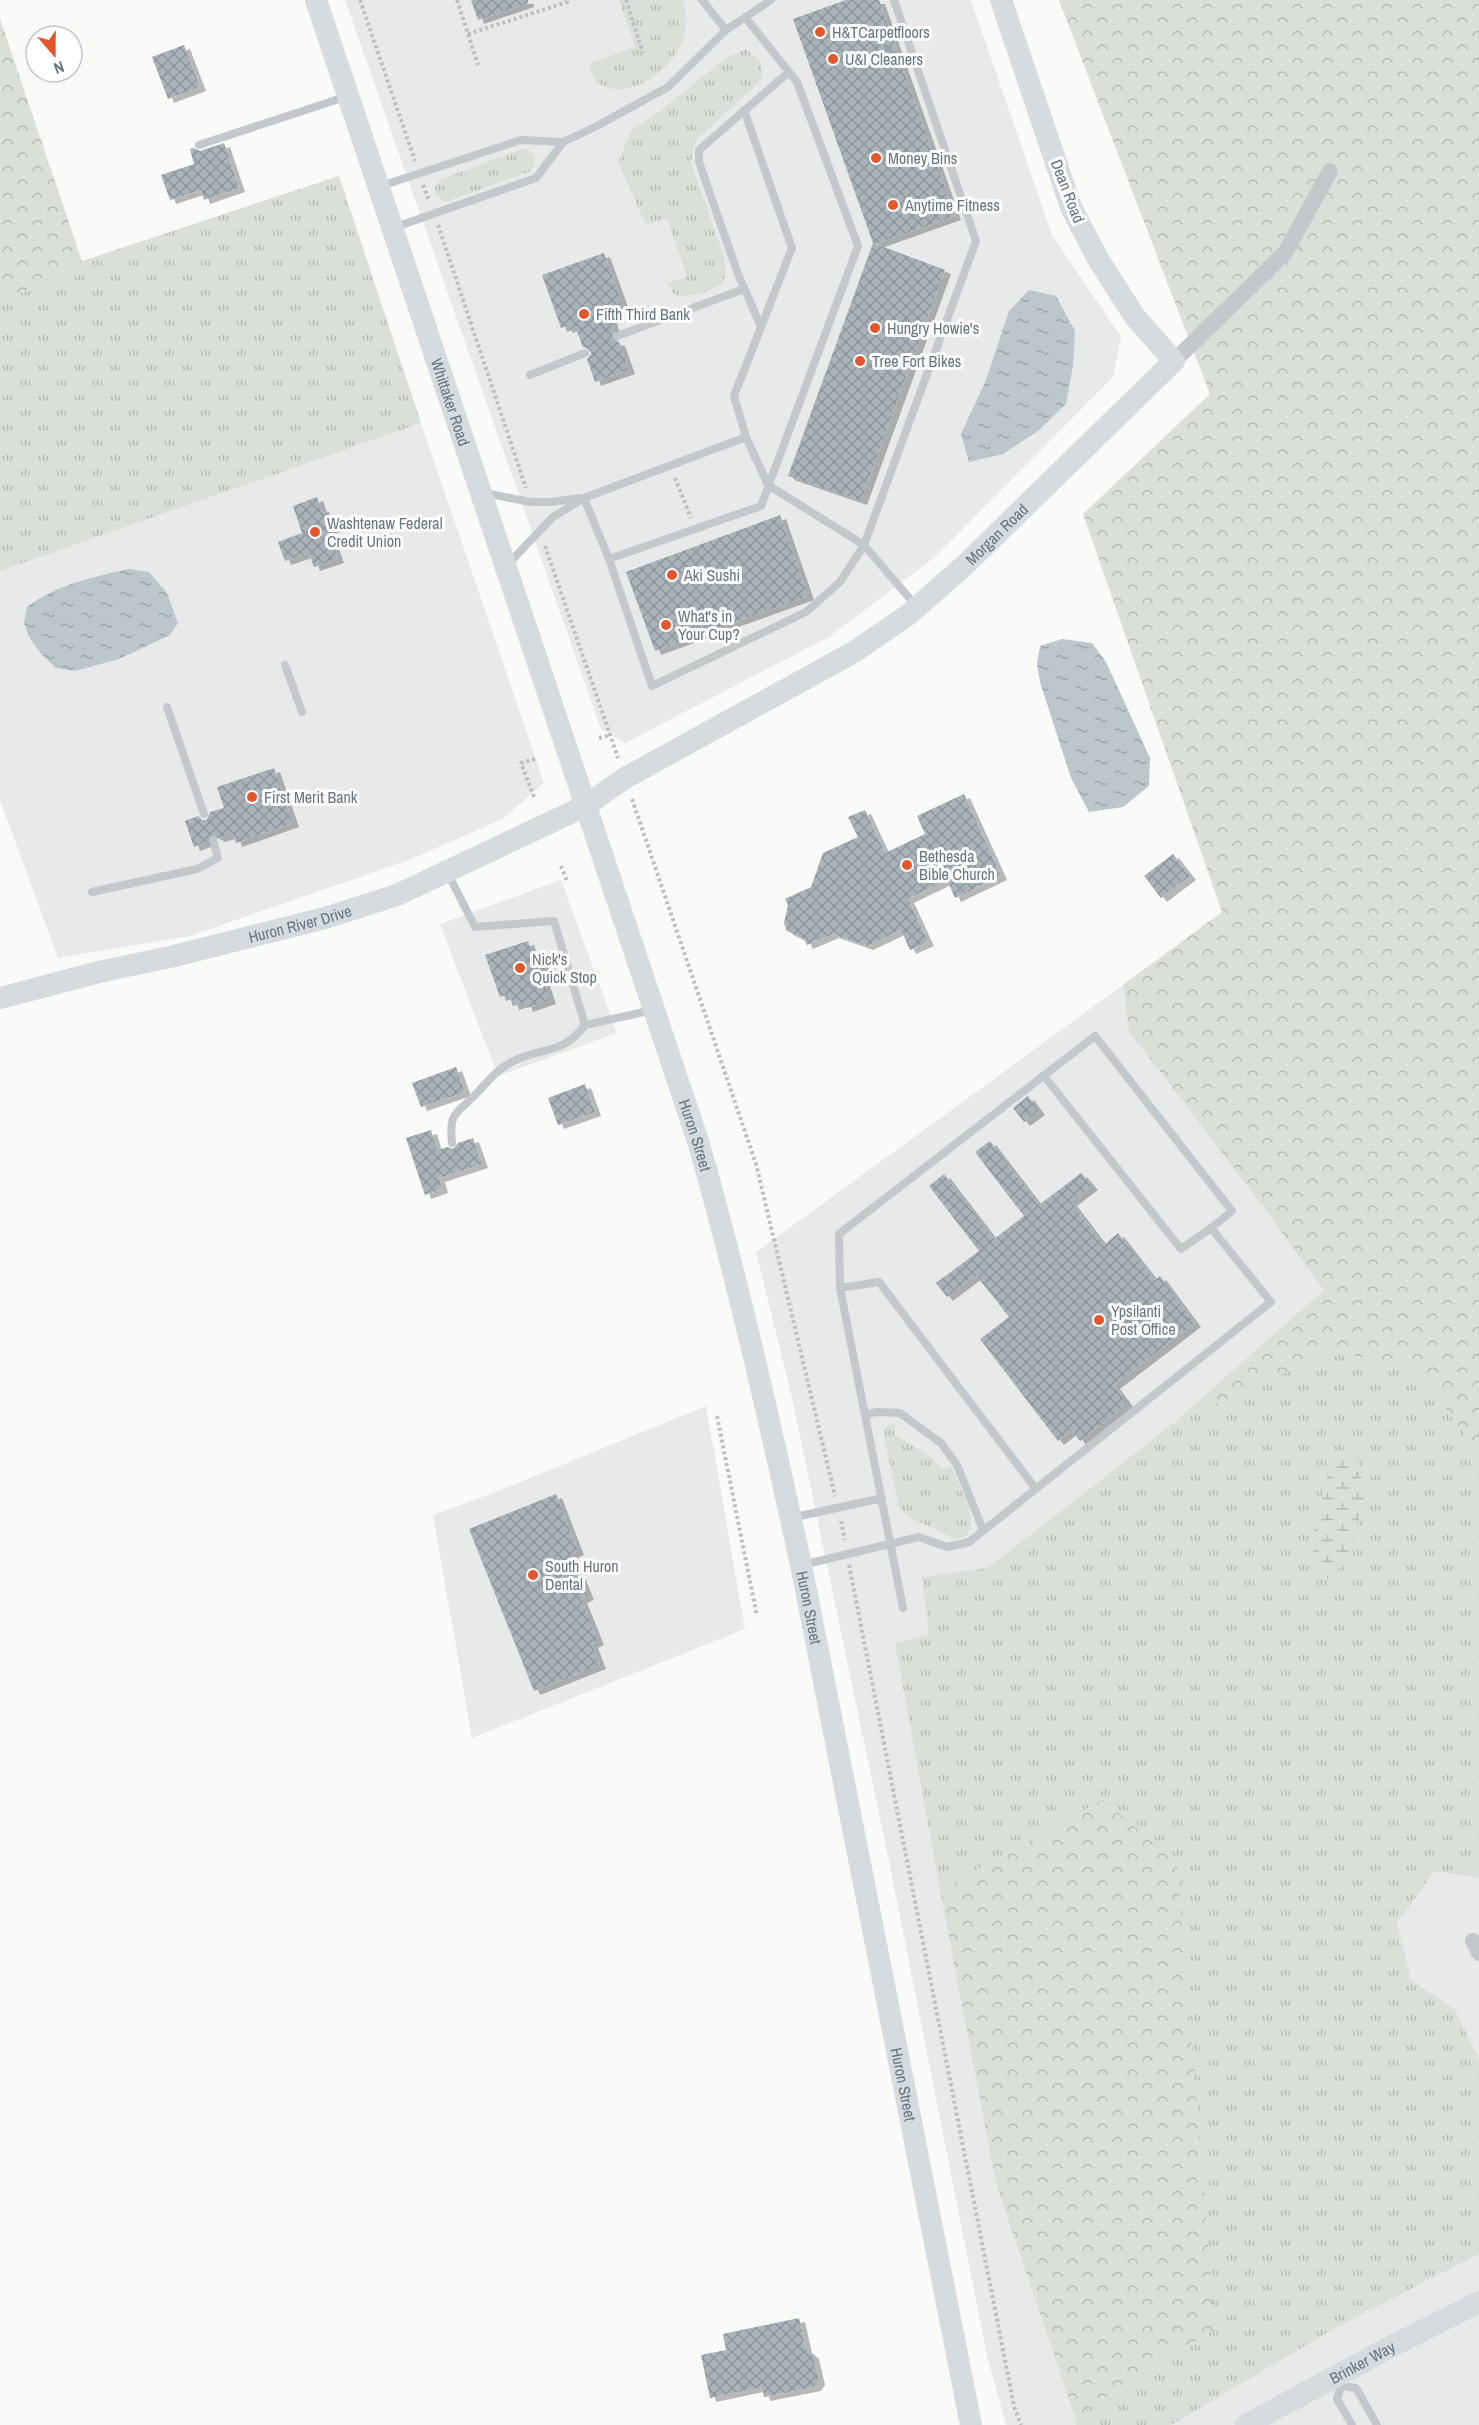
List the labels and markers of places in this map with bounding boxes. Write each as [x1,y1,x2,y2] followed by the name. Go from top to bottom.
[832,21,930,43] place label: H&TCarpetfloors
[813,25,827,39] marker: H&TCarpetfloors
[845,48,923,70] place label: U&I Cleaners
[826,52,840,66] marker: U&I Cleaners
[888,147,957,169] place label: Money Bins
[869,151,883,165] marker: Money Bins
[904,194,1000,216] place label: Anytime Fitness
[886,198,900,212] marker: Anytime Fitness
[596,303,690,325] place label: Fifth Third Bank
[577,307,591,321] marker: Fifth Third Bank
[887,317,979,339] place label: Hungry Howie's
[868,321,882,335] marker: Hungry Howie's
[872,350,961,372] place label: Tree Fort Bikes
[853,354,867,368] marker: Tree Fort Bikes
[327,512,443,552] place label: Washtenaw Federal Credit Union
[308,525,322,539] marker: Washtenaw Federal Credit Union
[683,564,740,586] place label: Aki Sushi
[665,568,679,582] marker: Aki Sushi
[678,605,740,645] place label: What's in Your Cup?
[659,618,673,632] marker: What's in Your Cup?
[264,786,358,808] place label: First Merit Bank
[245,790,259,804] marker: First Merit Bank
[919,845,995,885] place label: Bethesda Bible Church
[900,858,914,872] marker: Bethesda Bible Church
[532,948,597,988] place label: Nick's Quick Stop
[513,961,527,975] marker: Nick's Quick Stop
[1111,1300,1176,1340] place label: Ypsilanti Post Office
[1092,1313,1106,1327] marker: Ypsilanti Post Office
[545,1555,619,1595] place label: South Huron Dental
[526,1568,540,1582] marker: South Huron Dental

